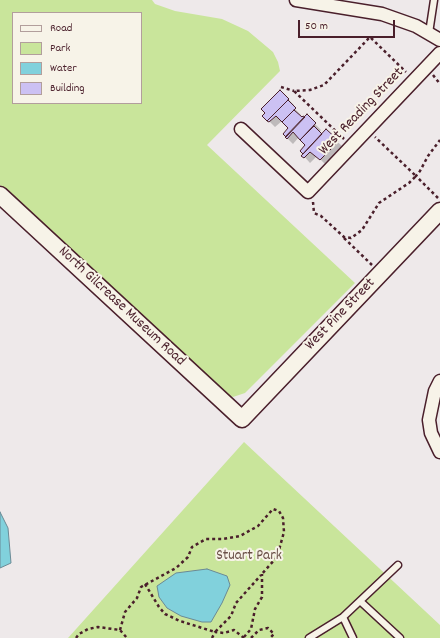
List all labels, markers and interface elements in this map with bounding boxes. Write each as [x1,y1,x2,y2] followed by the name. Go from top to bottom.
[12,12,142,104] legend
[300,12,397,38] scale bar
[305,18,328,35] text: 50 m
[50,20,72,37] text: Road
[50,40,70,57] text: Park
[50,60,77,77] text: Water
[316,65,408,159] street label: West Reading Street
[50,80,85,97] text: Building
[54,243,188,371] street label: North Gilcrease Museum Road
[302,275,380,355] street label: West Pine Street
[216,548,282,566] park label: Stuart Park

